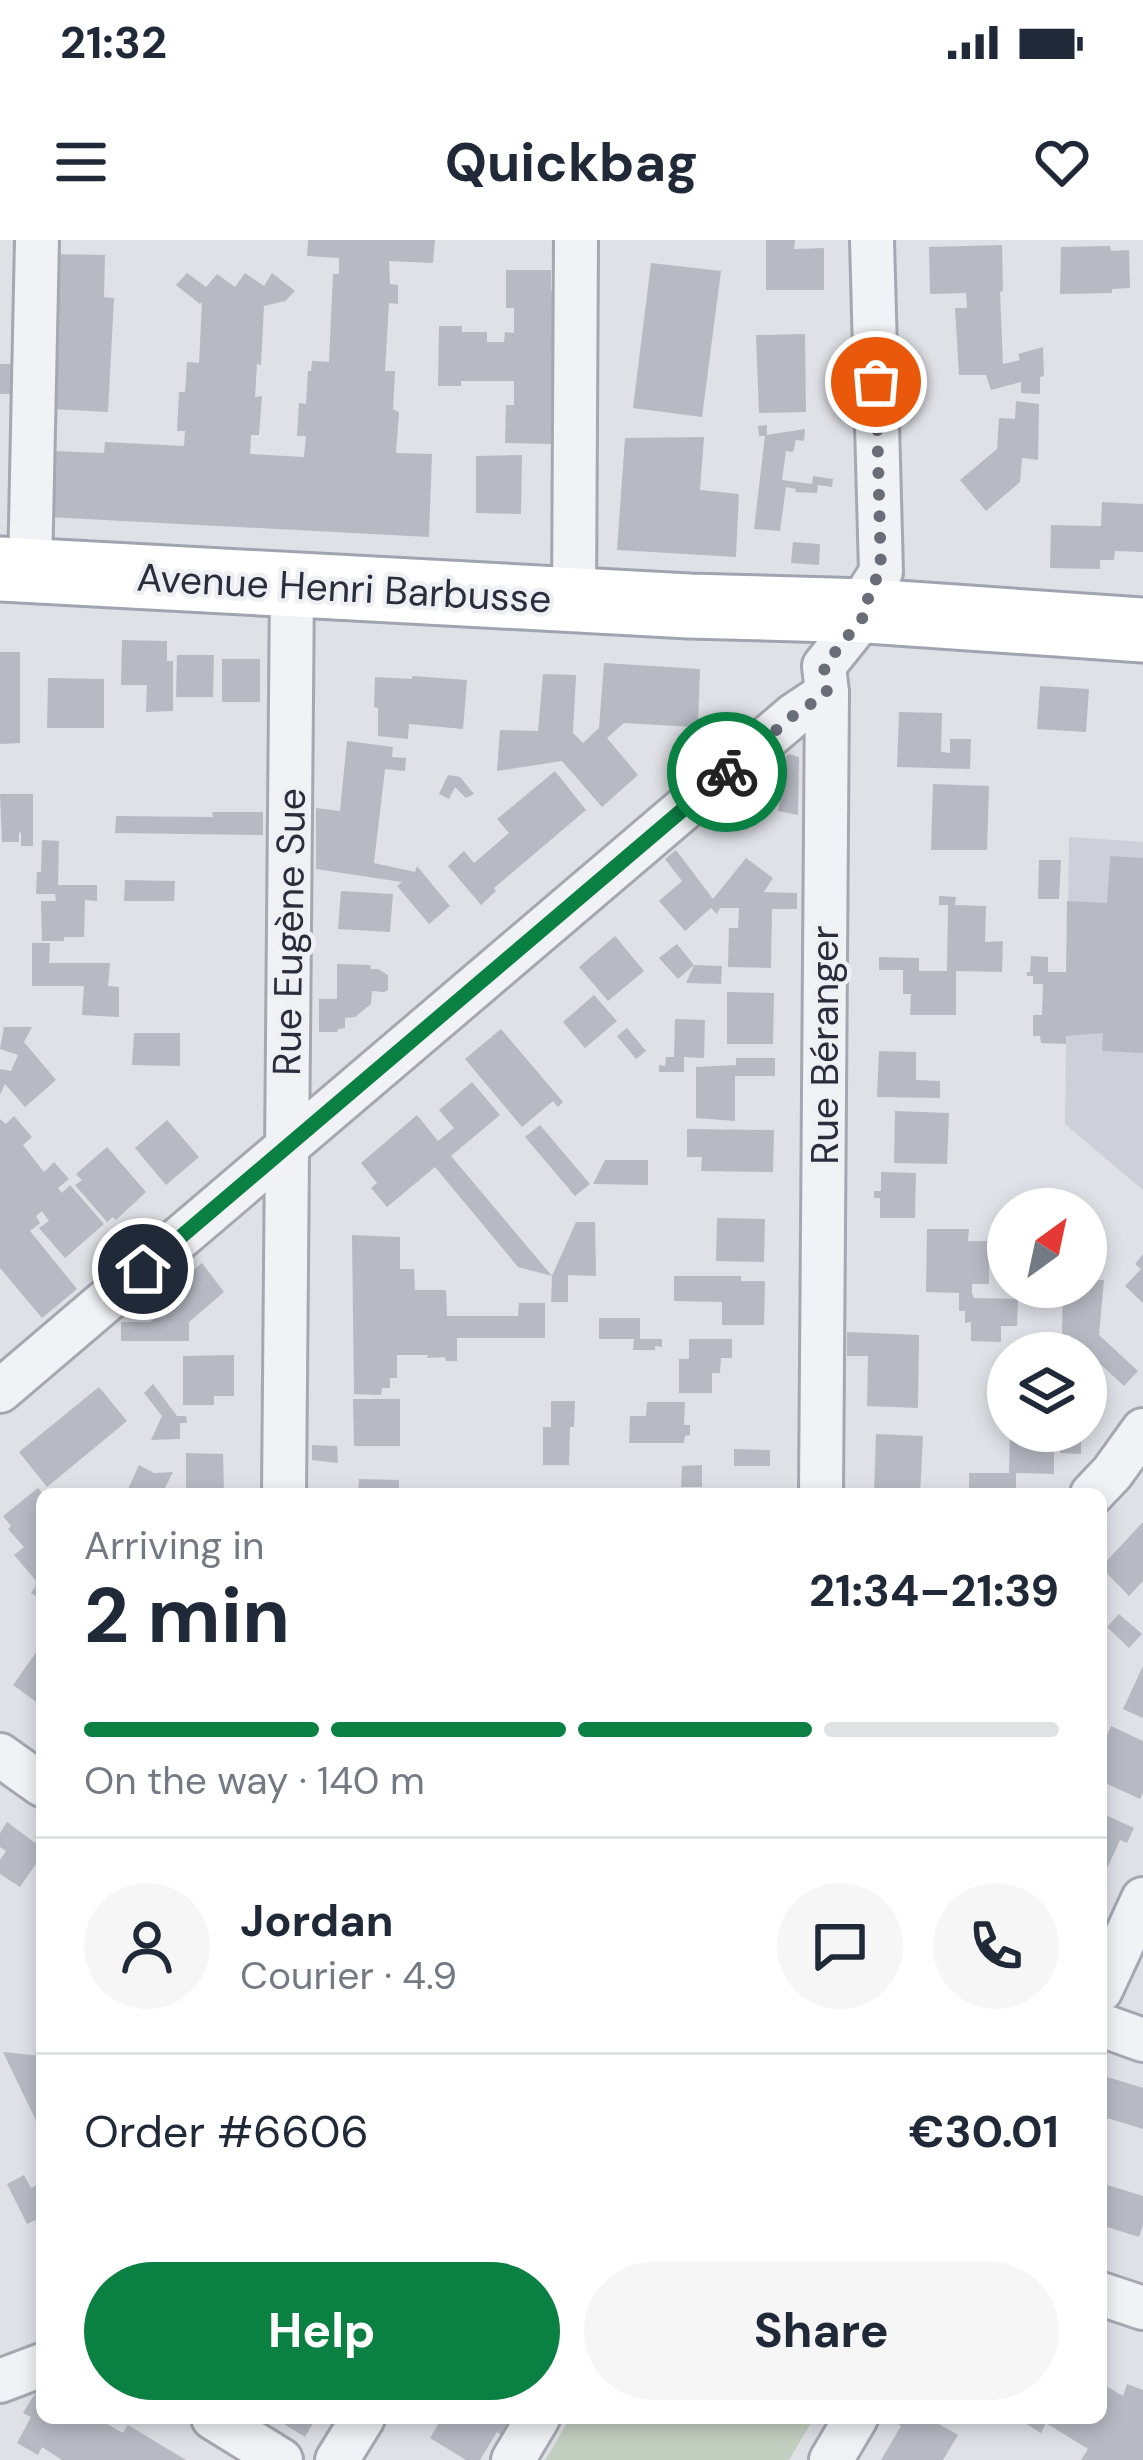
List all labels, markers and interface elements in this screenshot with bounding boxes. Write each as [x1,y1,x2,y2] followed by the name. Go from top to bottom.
[60,13,167,72] text: 21:32
[445,127,698,198] text: Quickbag
[48,129,114,195] icon: menu
[1029,129,1095,195] icon: heart
[825,331,927,433] pin
[843,349,909,415] icon: bag
[135,552,553,624] street label: Avenue Henri Barbusse
[667,712,787,832] courier
[694,739,760,805] icon: bike
[261,788,317,1076] street label: Rue Eugène Sue
[799,925,850,1165] street label: Rue Béranger
[987,1188,1107,1308] north arrow
[987,1188,1107,1452] map controls
[92,1218,194,1320] pin
[110,1236,176,1302] icon: home
[987,1332,1107,1452] button: layers
[84,1520,264,1571] text: Arriving in
[809,1561,1059,1620] text: 21:34–21:39
[84,1565,290,1666] text: 2 min
[84,1755,425,1806] text: On the way · 140 m
[84,1883,210,2009] button: person
[777,1883,903,2009] button: chat
[933,1883,1059,2009] button: phone
[240,1891,393,1950] text: Jordan
[240,1950,457,2001] text: Courier · 4.9
[84,2102,369,2161] text: Order #6606
[909,2102,1059,2161] text: €30.01
[84,2262,560,2400] button: Help
[584,2262,1059,2400] button: Share

